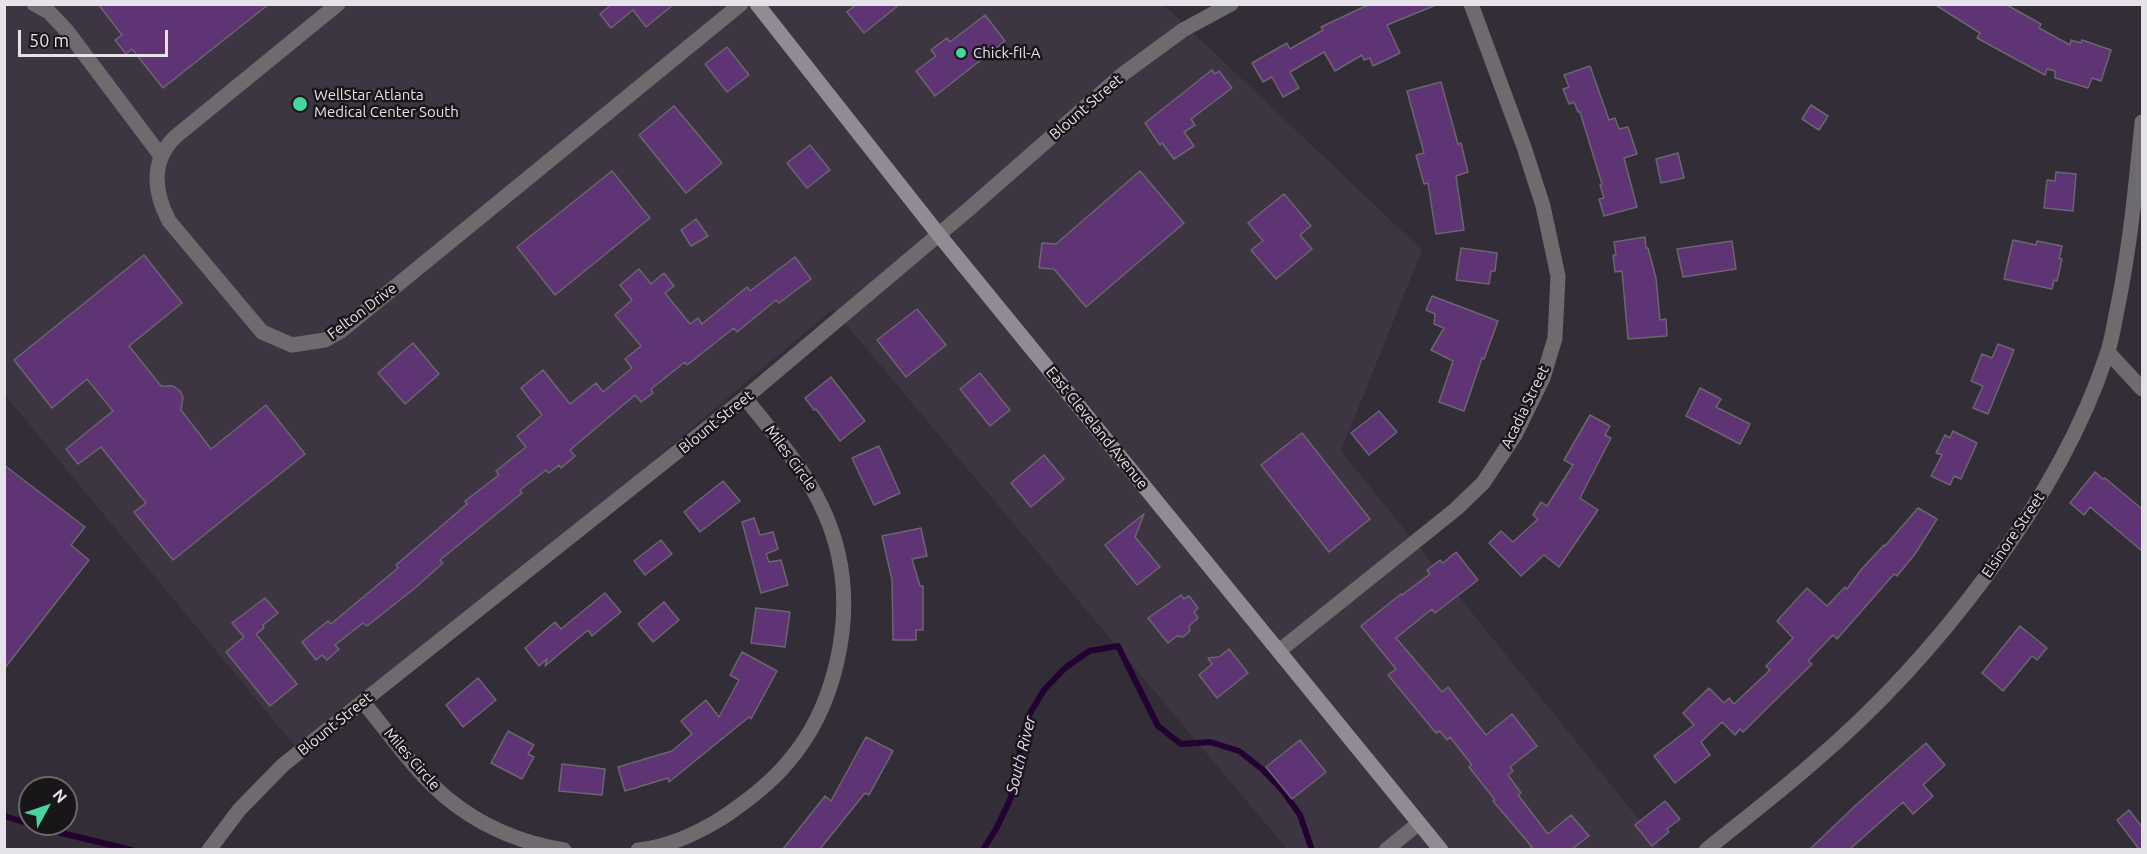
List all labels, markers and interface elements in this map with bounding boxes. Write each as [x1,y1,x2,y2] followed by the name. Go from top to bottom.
[21,18,171,56] scale bar
[29,30,69,50] text: 50 m
[973,44,1040,62] place label: Chick-fil-A
[954,46,968,60] marker: Chick-fil-A
[1046,70,1126,144] street label: Blount Street
[314,86,459,121] place label: WellStar Atlanta Medical Center South
[291,95,309,113] marker: WellStar Atlanta Medical Center South
[324,279,400,343] street label: Felton Drive
[1042,363,1152,493] street label: East Cleveland Avenue
[1497,363,1553,451] street label: Acadia Street
[675,387,757,457] street label: Blount Street
[761,422,821,494] street label: Miles Circle
[1978,489,2048,581] street label: Elsinore Street
[294,689,376,759] street label: Blount Street
[1002,714,1040,796] water label: South River
[380,724,444,794] street label: Miles Circle
[18,776,78,836] north arrow
[50,785,71,806] text: N

